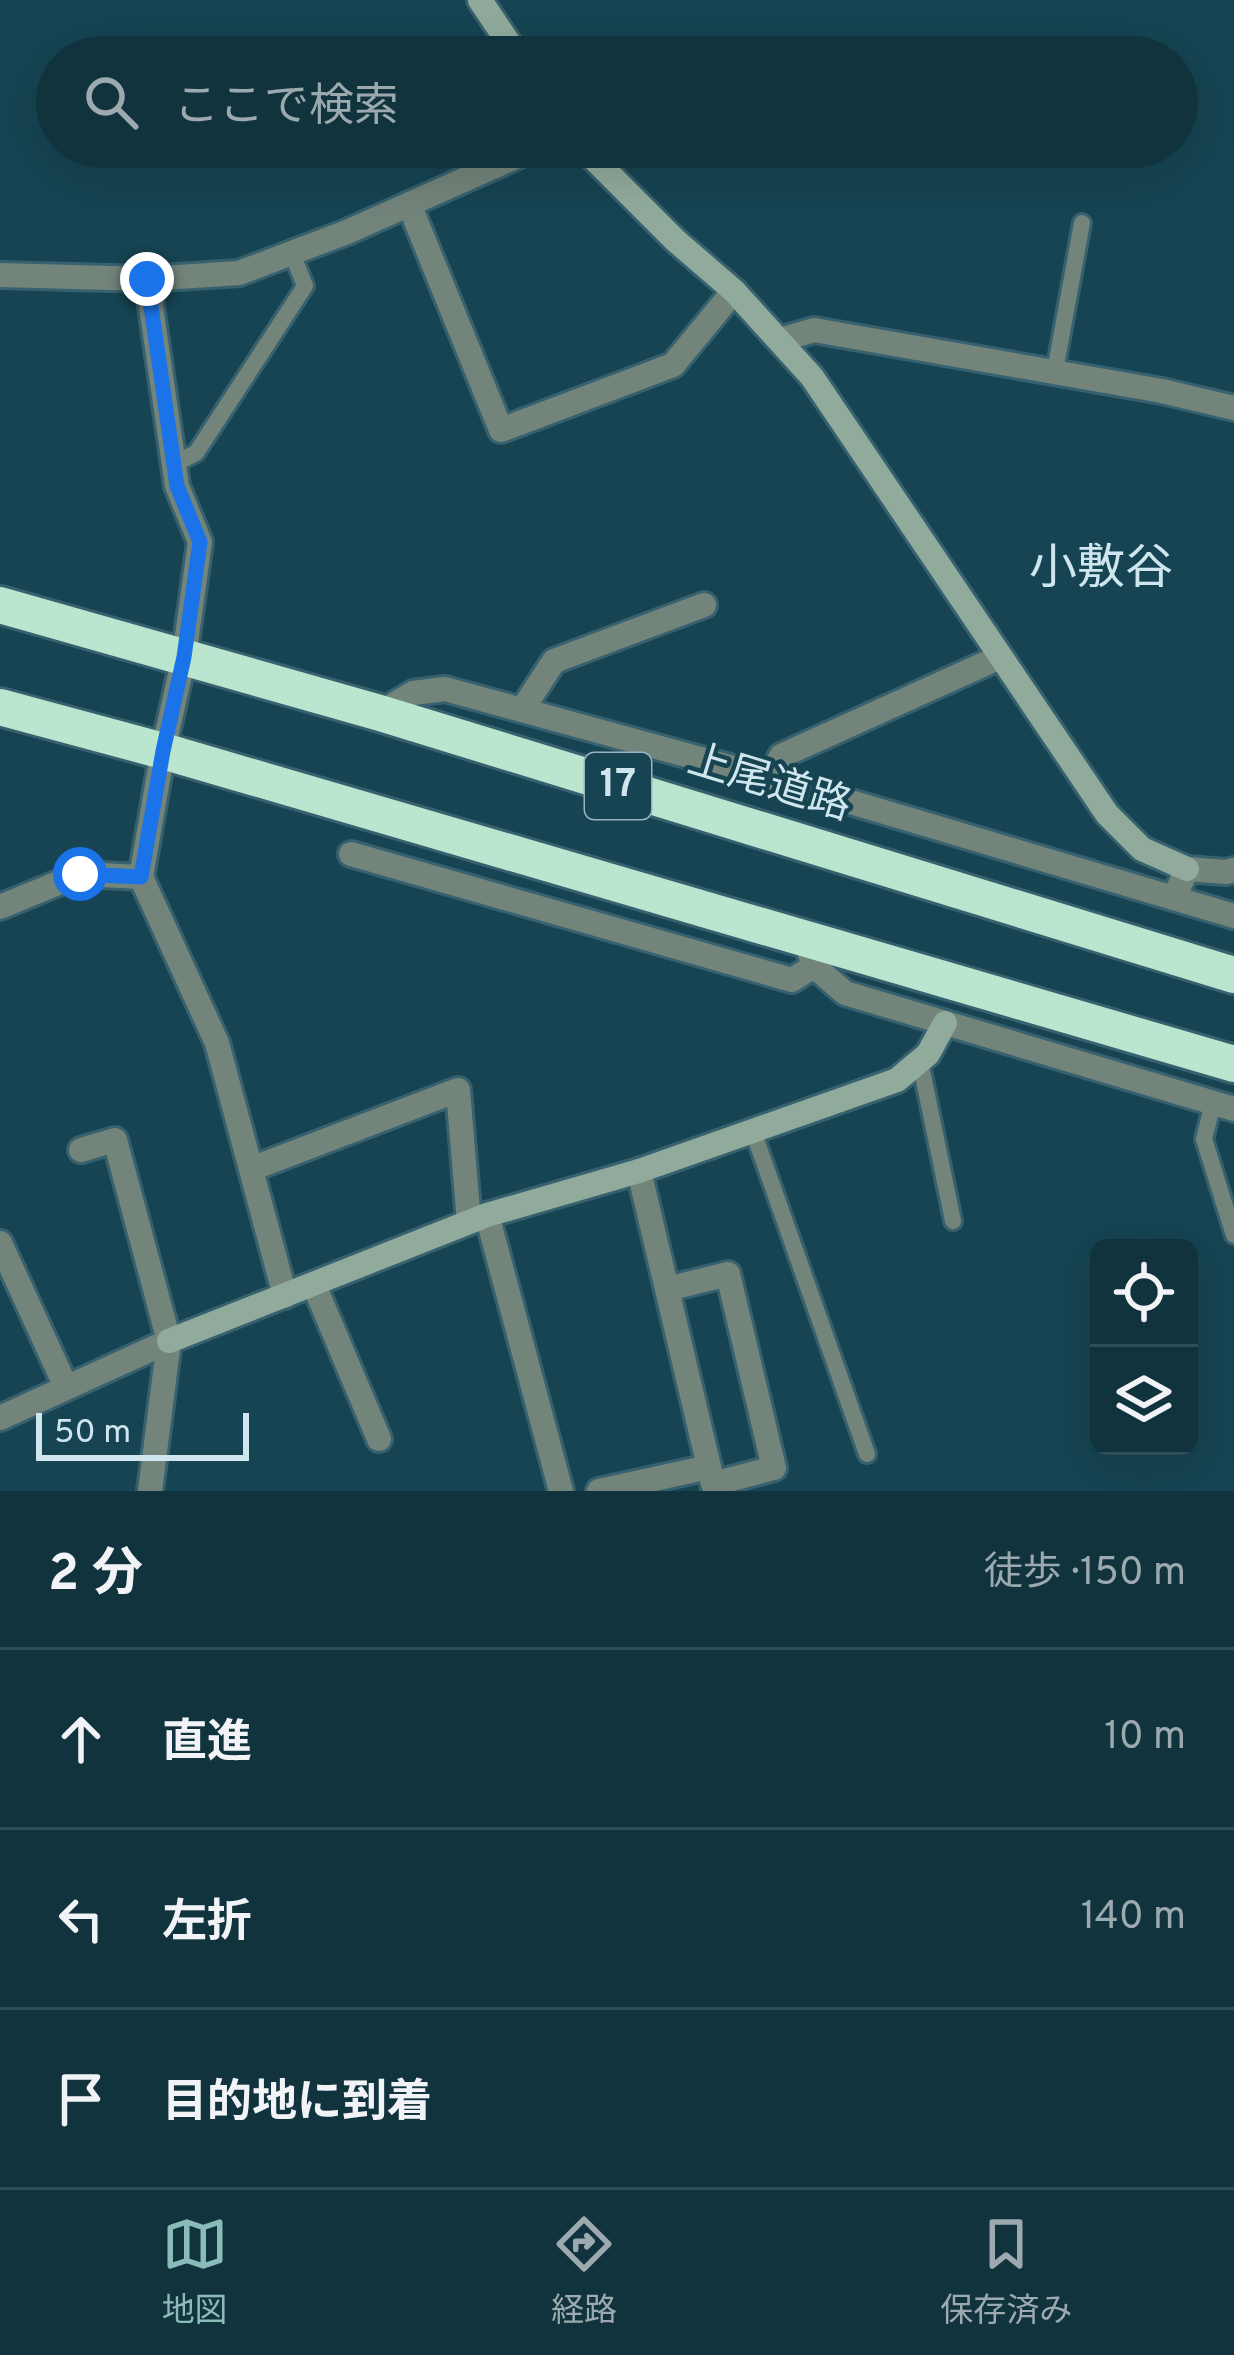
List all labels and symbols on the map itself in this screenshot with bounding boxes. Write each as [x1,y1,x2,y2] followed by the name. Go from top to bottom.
[120,252,174,306] route end
[1029,541,1173,601] district label: 小敷谷
[681,735,857,835] street label: 上尾道路
[585,753,651,819] road number: 17
[53,847,107,901] route start
[36,1407,249,1460] scale bar

